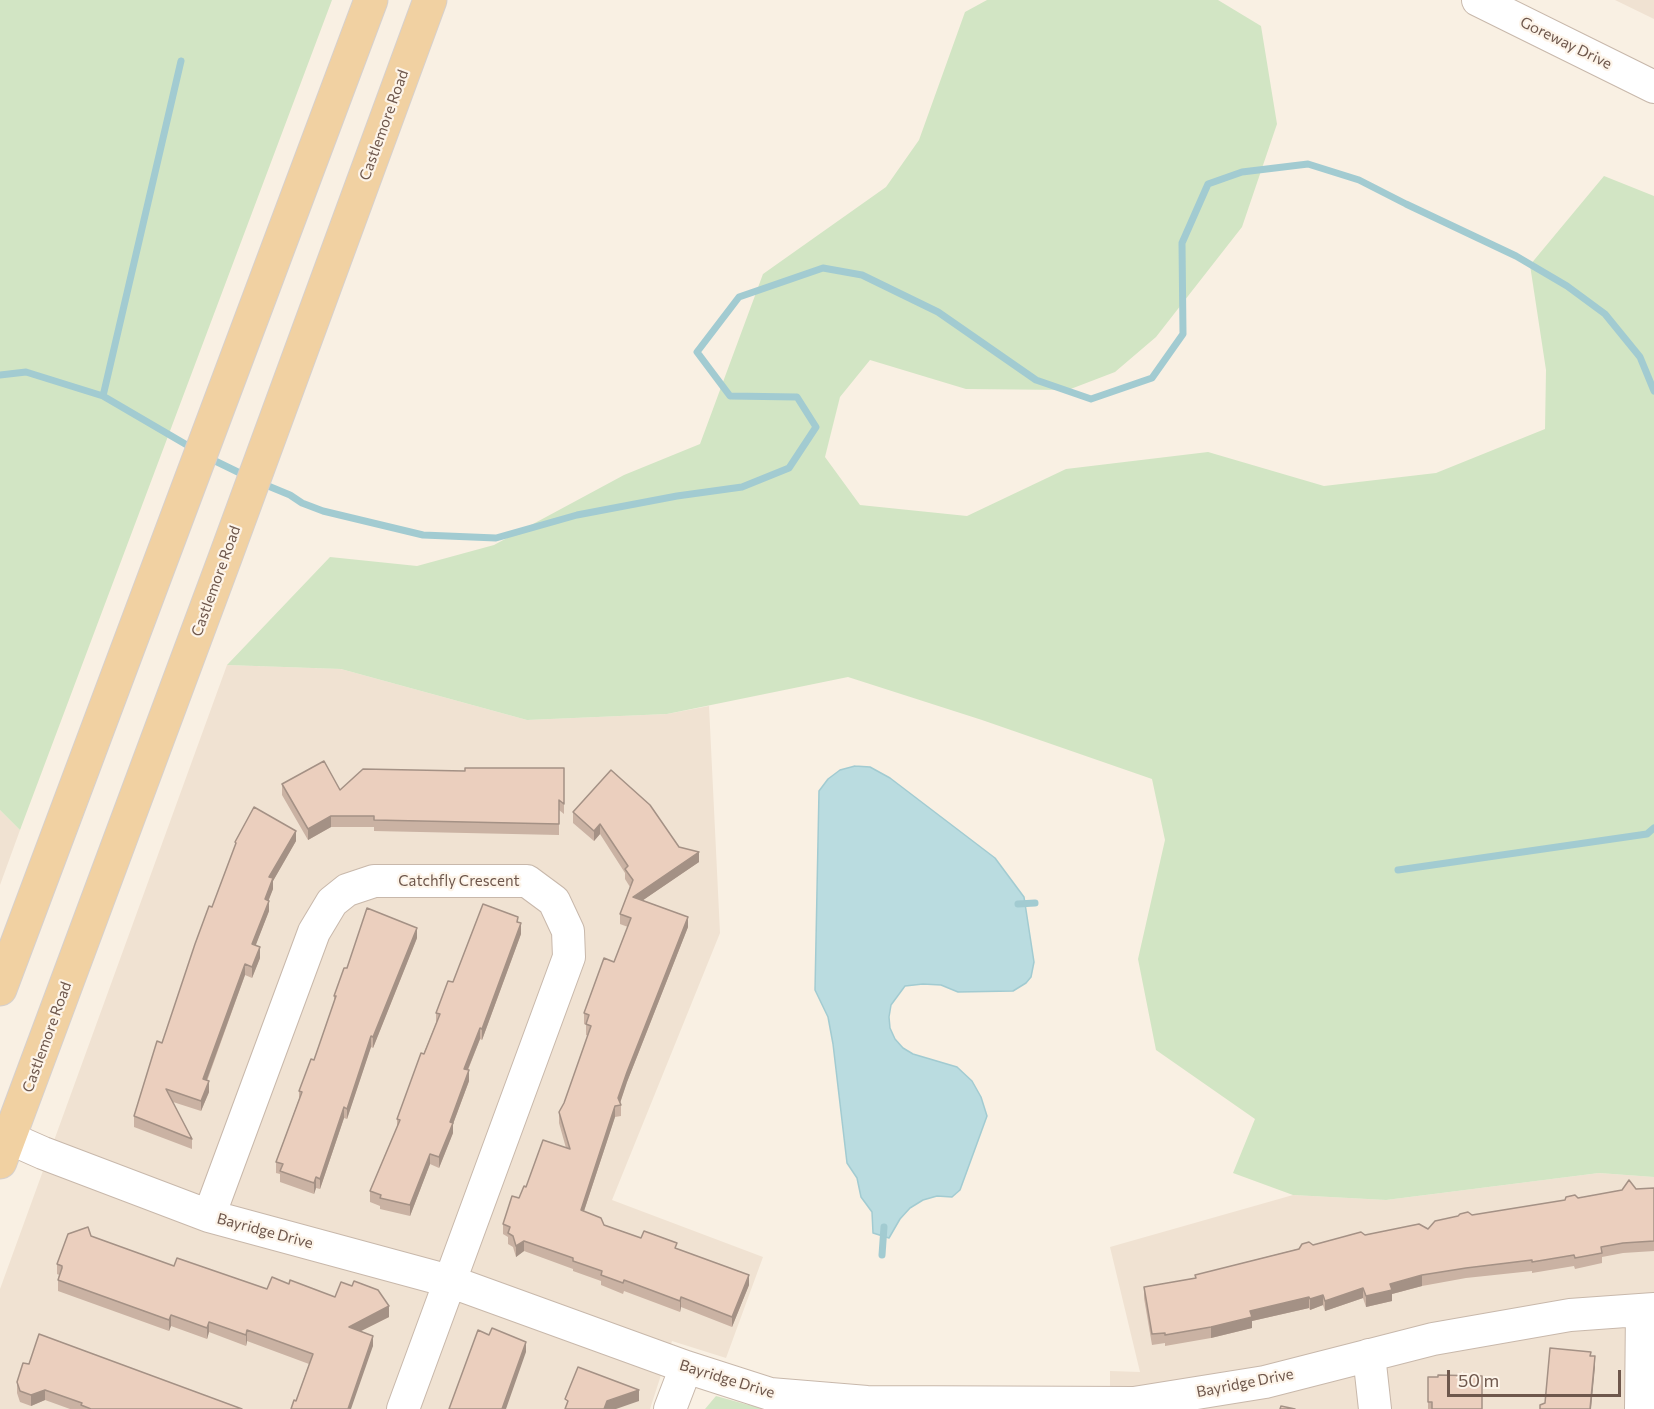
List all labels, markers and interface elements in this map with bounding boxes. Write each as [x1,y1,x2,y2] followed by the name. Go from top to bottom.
[1517,13,1615,73] street label: Goreway Drive
[356,67,412,183] street label: Castlemore Road
[188,523,244,639] street label: Castlemore Road
[398,872,520,890] street label: Catchfly Crescent
[19,979,75,1095] street label: Castlemore Road
[215,1210,315,1252] street label: Bayridge Drive
[677,1356,777,1402] street label: Bayridge Drive
[1450,1358,1624,1396] scale bar
[1195,1365,1295,1401] street label: Bayridge Drive
[1458,1369,1499,1391] text: 50 m

